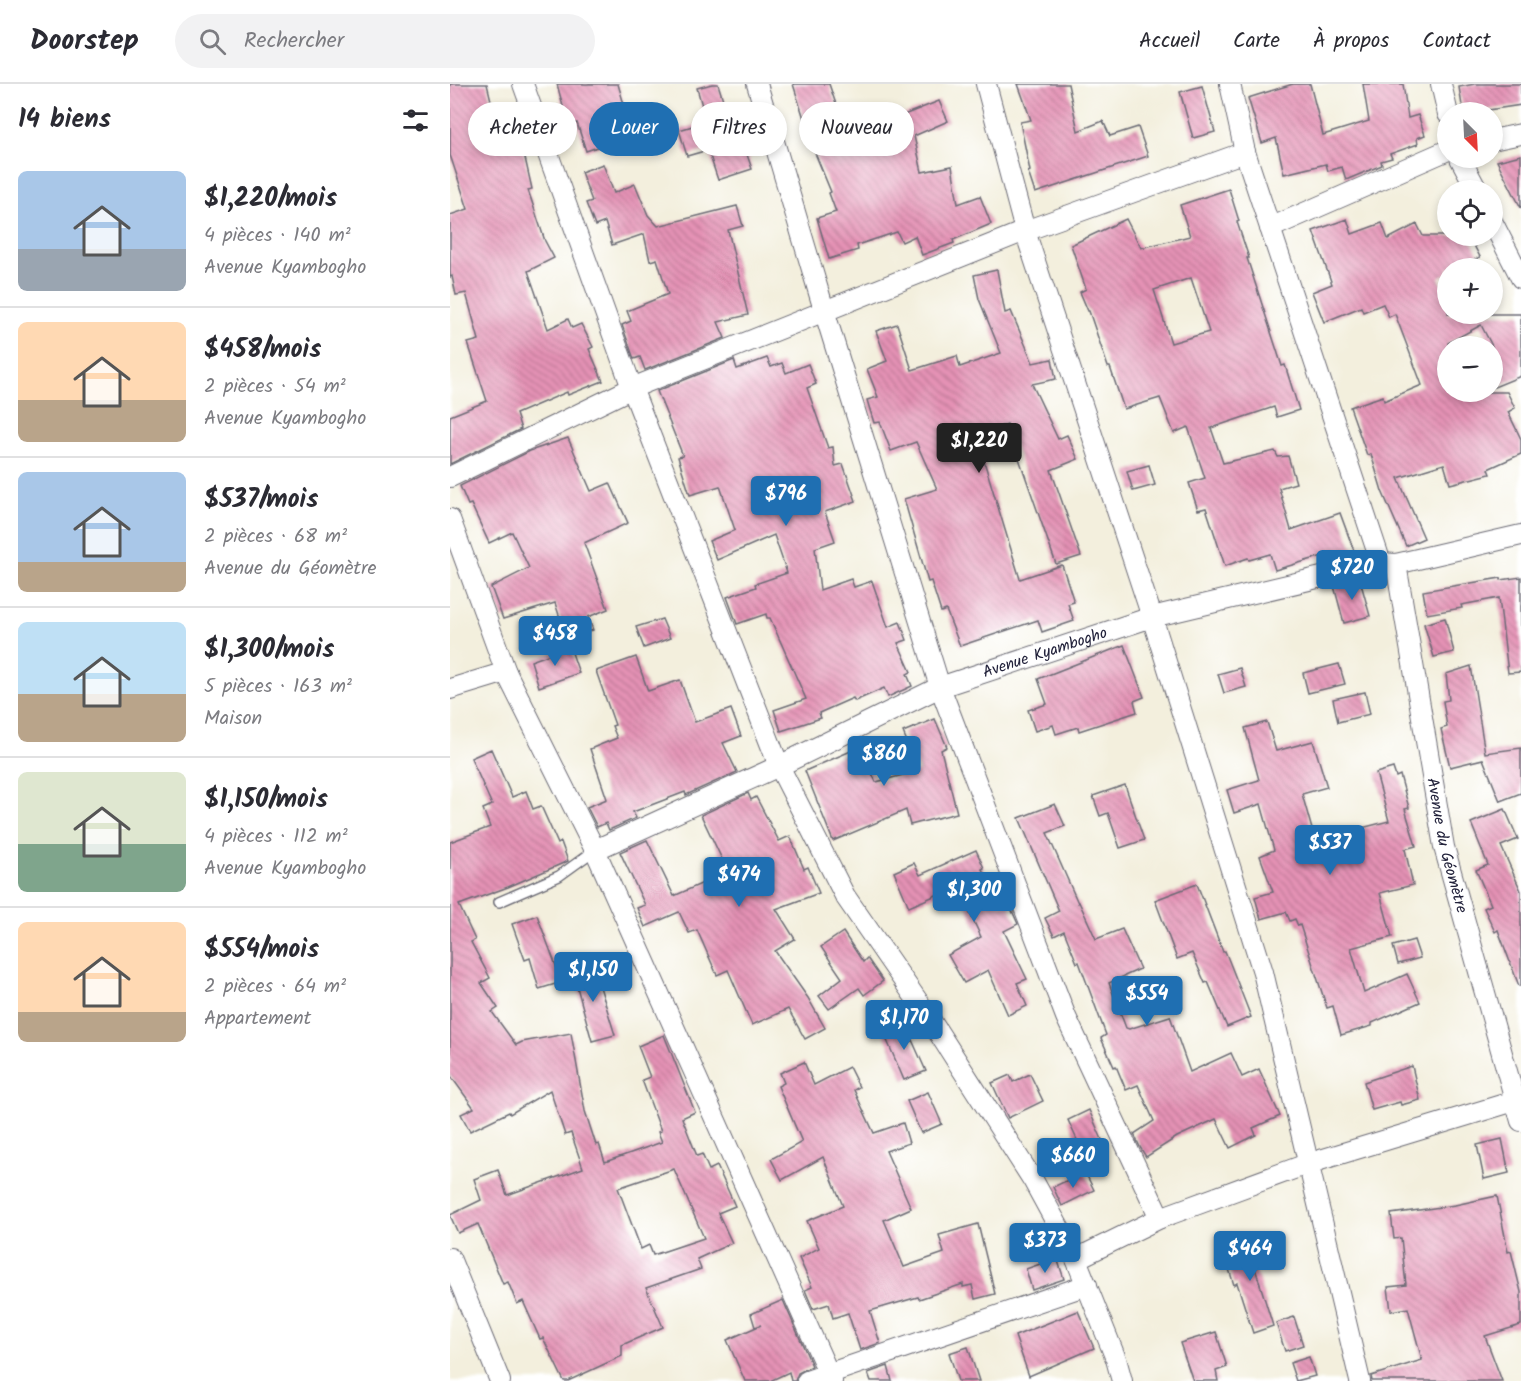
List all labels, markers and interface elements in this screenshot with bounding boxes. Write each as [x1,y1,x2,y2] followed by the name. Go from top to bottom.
[175,14,595,68] search box
[30,19,139,64] text: Doorstep
[244,24,344,59] text: Rechercher
[196,25,229,58] icon: search
[1139,25,1200,58] text: Accueil
[1233,25,1280,58] text: Carte
[1313,25,1389,58] text: À propos
[1422,25,1491,58] text: Contact
[18,99,111,141] text: 14 biens
[468,102,577,156] chip: Acheter
[589,102,679,156] chip: Louer
[691,102,787,156] chip: Filtres
[799,102,914,156] chip: Nouveau
[1437,102,1503,168] north arrow
[1437,102,1503,402] map controls
[399,104,432,137] icon: filters
[204,178,337,220] text: $1,220/mois
[1437,180,1503,246] button: locate
[66,195,138,267] icon: home
[204,220,351,252] text: 4 pièces · 140 m²
[204,252,366,284] text: Avenue Kyambogho
[1437,258,1503,324] button: +
[204,329,321,371] text: $458/mois
[1437,336,1503,402] button: −
[66,346,138,418] icon: home
[204,371,346,403] text: 2 pièces · 54 m²
[204,403,366,435] text: Avenue Kyambogho
[930,423,1028,474] pin: $1,220
[951,426,1007,458] text: $1,220
[750,476,822,527] pin: $796
[204,479,318,521] text: $537/mois
[765,479,807,511] text: $796
[66,496,138,568] icon: home
[204,521,347,553] text: 2 pièces · 68 m²
[1316,550,1388,601] pin: $720
[204,553,377,585] text: Avenue du Géomètre
[1330,553,1374,585] text: $720
[519,616,591,667] pin: $458
[533,619,577,651] text: $458
[979,620,1110,685] street label: Avenue Kyambogho
[204,629,334,671] text: $1,300/mois
[66,646,138,718] icon: home
[204,671,352,703] text: 5 pièces · 163 m²
[204,703,262,735] text: Maison
[848,736,920,787] pin: $860
[862,739,906,771] text: $860
[1420,776,1474,916] street label: Avenue du Géomètre
[204,779,328,821] text: $1,150/mois
[66,796,138,868] icon: home
[204,821,348,853] text: 4 pièces · 112 m²
[1294,825,1366,876] pin: $537
[1309,828,1351,860] text: $537
[204,853,366,885] text: Avenue Kyambogho
[703,857,775,908] pin: $474
[717,860,761,892] text: $474
[925,872,1023,923] pin: $1,300
[947,875,1001,907] text: $1,300
[204,929,319,971] text: $554/mois
[66,946,138,1018] icon: home
[544,952,642,1003] pin: $1,150
[568,955,618,987] text: $1,150
[204,971,346,1003] text: 2 pièces · 64 m²
[1111,976,1183,1027] pin: $554
[1126,979,1168,1011] text: $554
[855,1000,953,1051] pin: $1,170
[204,1003,311,1035] text: Appartement
[880,1003,928,1035] text: $1,170
[1037,1138,1109,1189] pin: $660
[1051,1141,1095,1173] text: $660
[1009,1223,1081,1274] pin: $373
[1023,1226,1067,1258] text: $373
[1214,1231,1286,1282] pin: $464
[1228,1234,1272,1266] text: $464

